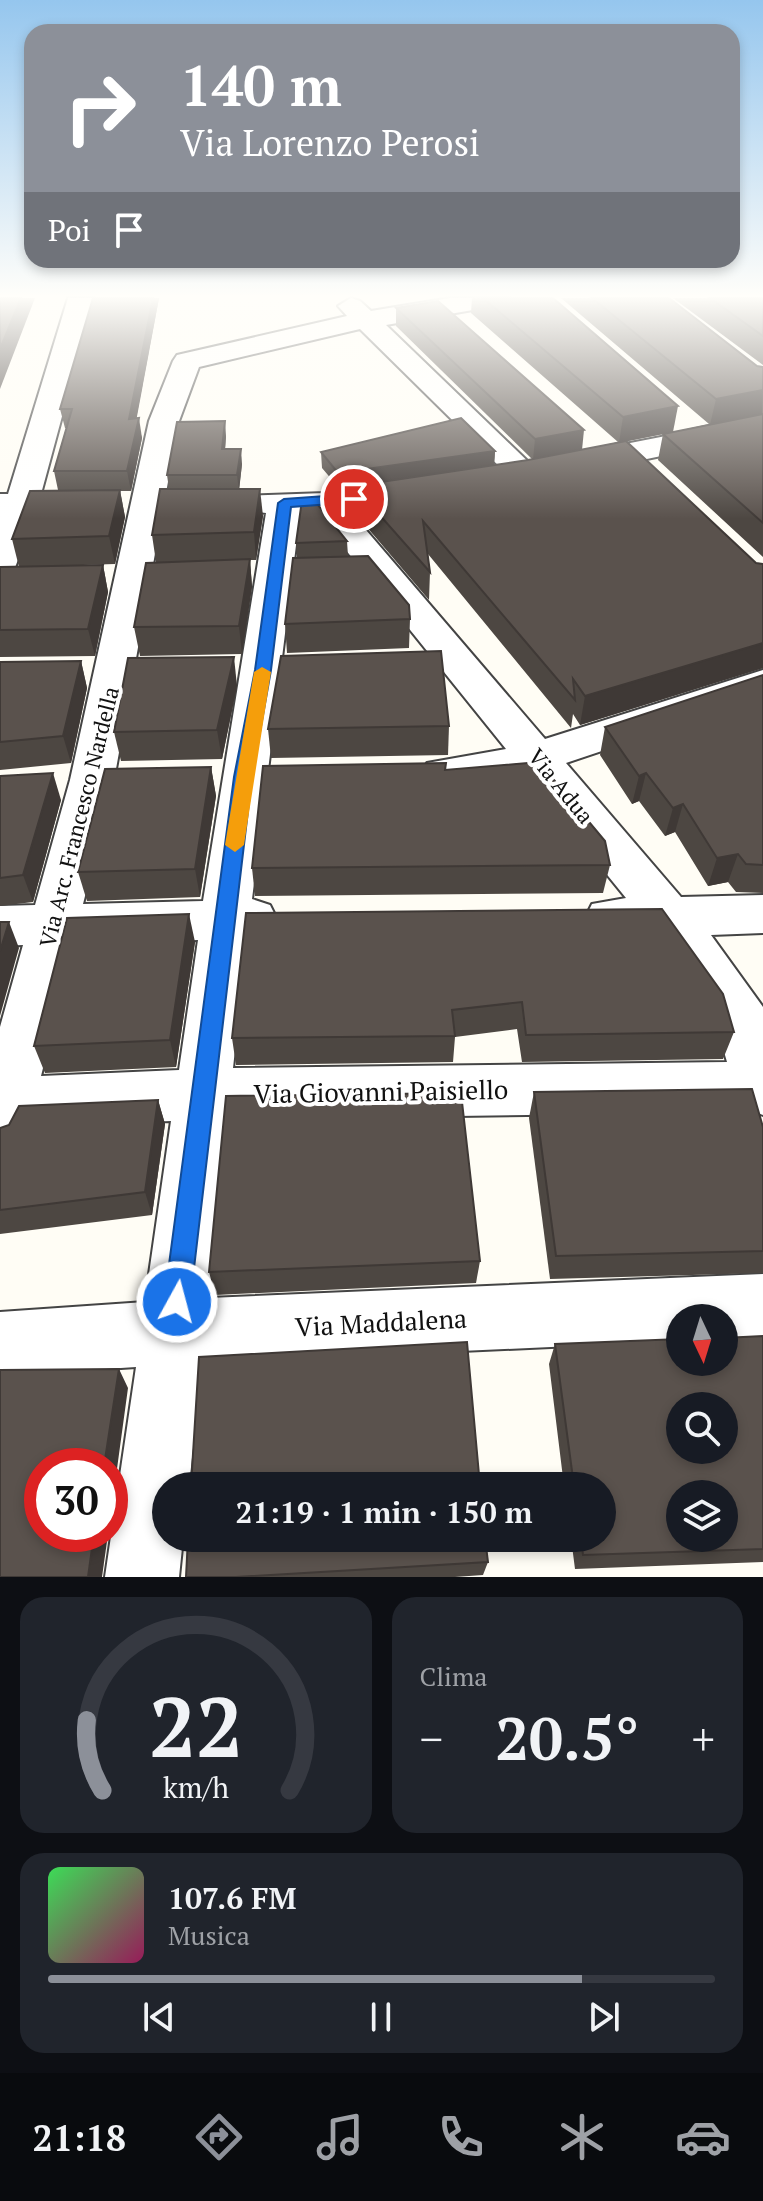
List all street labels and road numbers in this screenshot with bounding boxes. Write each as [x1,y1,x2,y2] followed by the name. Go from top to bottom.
[32,683,125,950] street label: Via Arc. Francesco Nardella
[522,742,601,829] street label: Via Adua
[253,1072,509,1110] street label: Via Giovanni Paisiello
[294,1301,468,1343] street label: Via Maddalena

